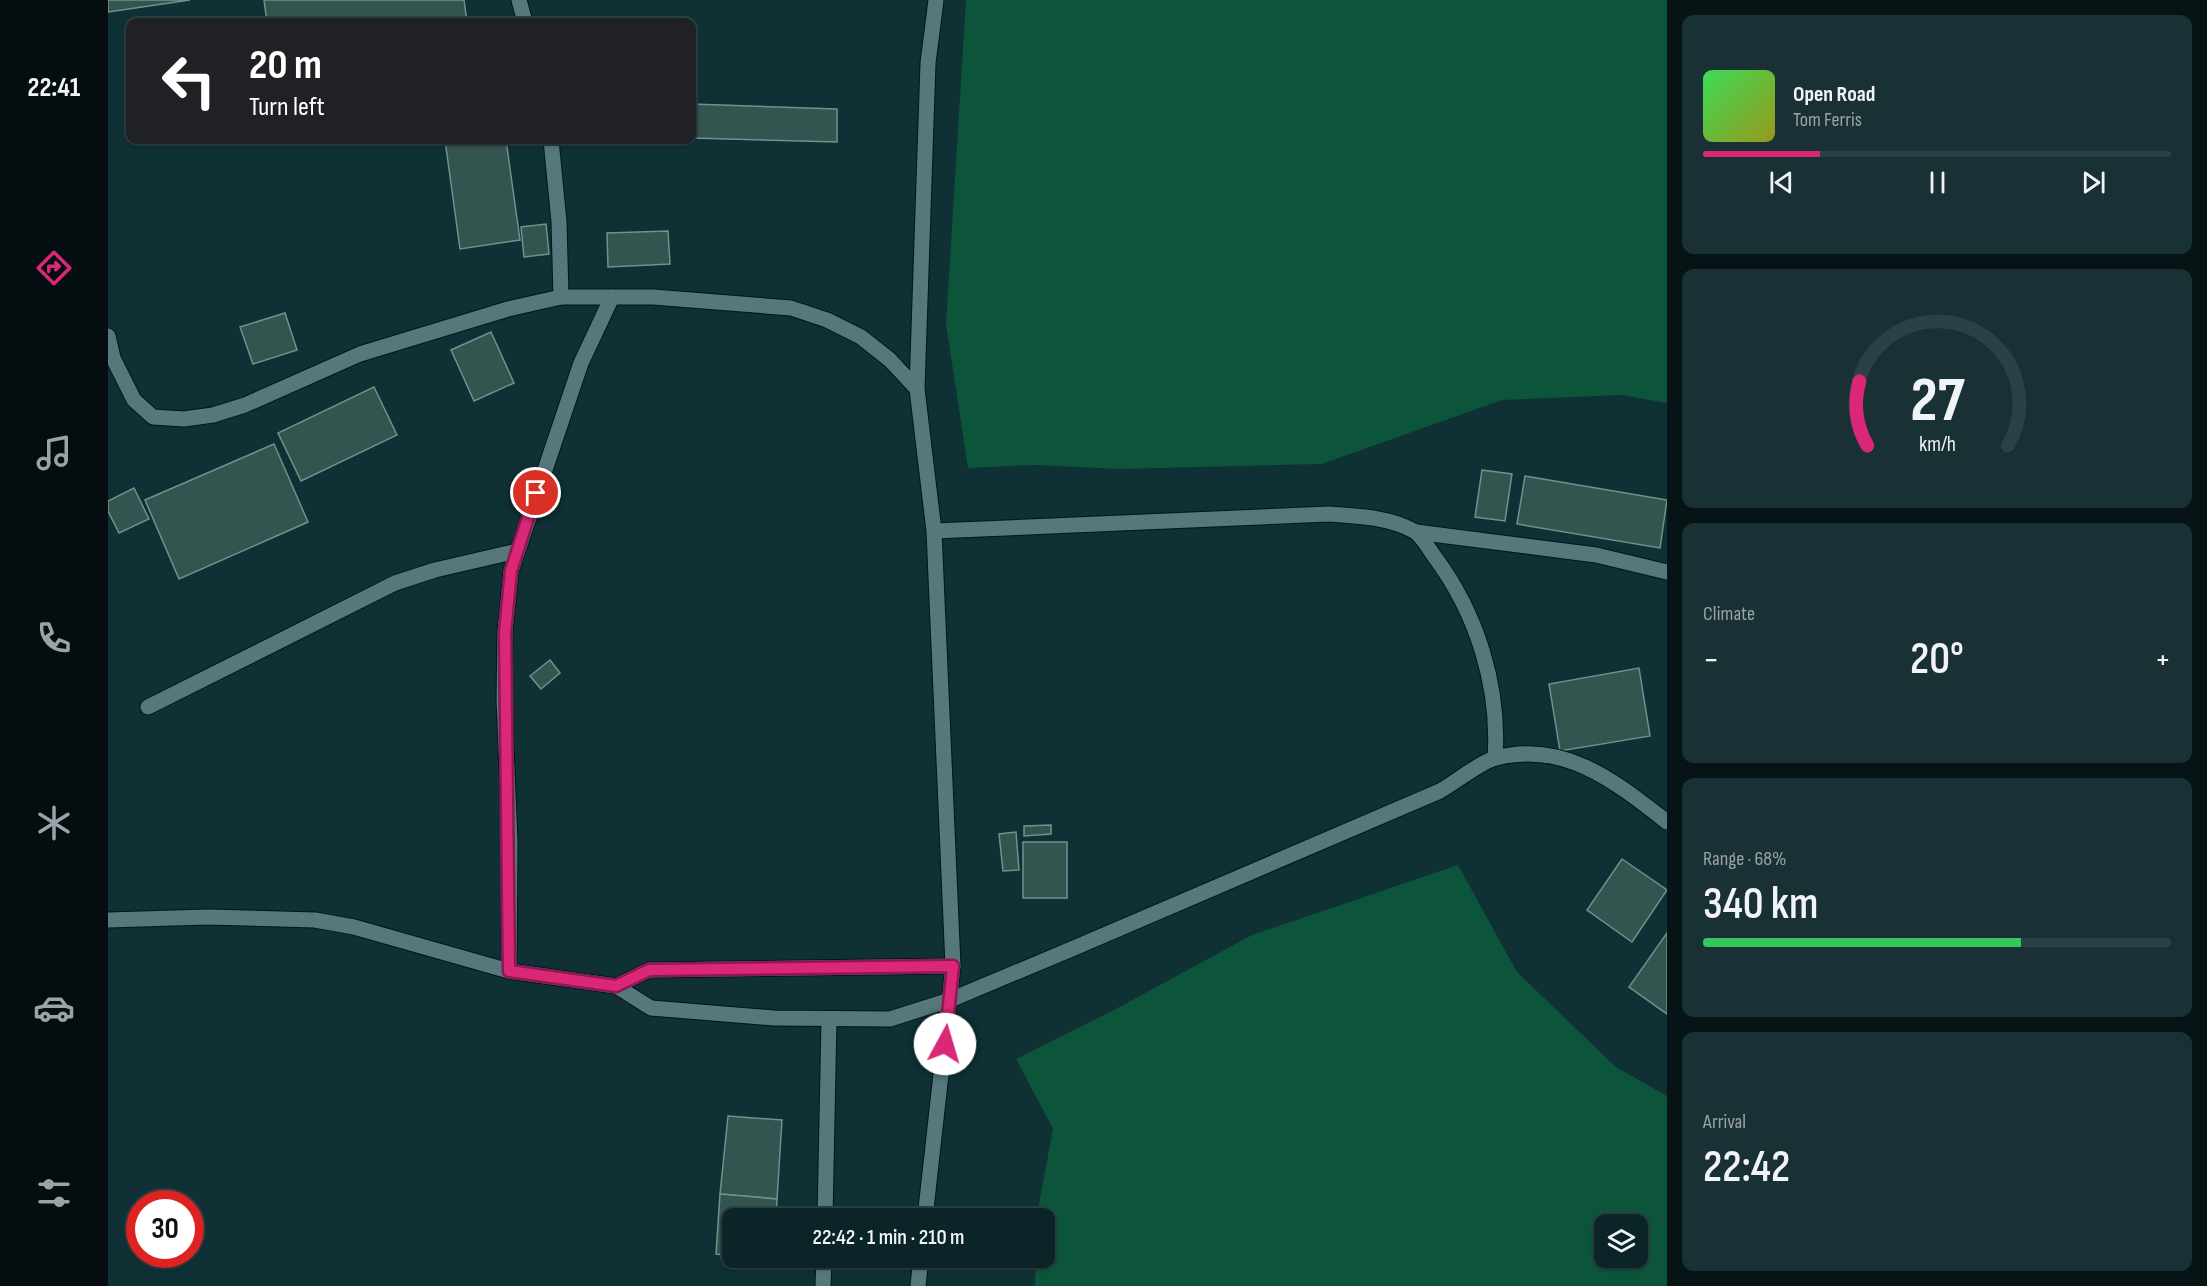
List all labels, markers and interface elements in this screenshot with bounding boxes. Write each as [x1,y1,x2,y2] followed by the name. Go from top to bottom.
[249,40,322,91] text: 20 m
[150,42,228,120] icon: left
[28,72,80,104] text: 22:41
[1793,81,1875,108] text: Open Road
[249,91,325,123] text: Turn left
[1793,108,1862,132] text: Tom Ferris
[1765,166,1798,199] icon: previous
[1921,166,1954,199] icon: pause
[2077,166,2110,199] icon: next
[33,247,75,289] icon: directions
[1910,364,1965,439] text: 27
[33,432,75,474] icon: music
[1918,432,1956,457] text: km/h
[510,467,561,518] pin
[519,476,552,509] icon: arrive
[1703,602,1755,626] text: Climate
[33,617,75,659] icon: phone
[1910,632,1964,687] text: 20°
[1703,640,1719,680] text: −
[2155,640,2171,680] text: +
[33,802,75,844] icon: climate
[1703,847,1787,871] text: Range · 68%
[1703,877,1818,932] text: 340 km
[33,987,75,1029] icon: car
[913,1012,977,1076] position arrow
[1703,1110,1746,1134] text: Arrival
[1703,1140,1790,1195] text: 22:42
[33,1172,75,1214] icon: filters
[126,1190,204,1268] speed limit sign: 30
[1594,1214,1648,1268] map controls
[1594,1214,1648,1268] button: layers
[813,1224,965,1251] text: 22:42 · 1 min · 210 m

